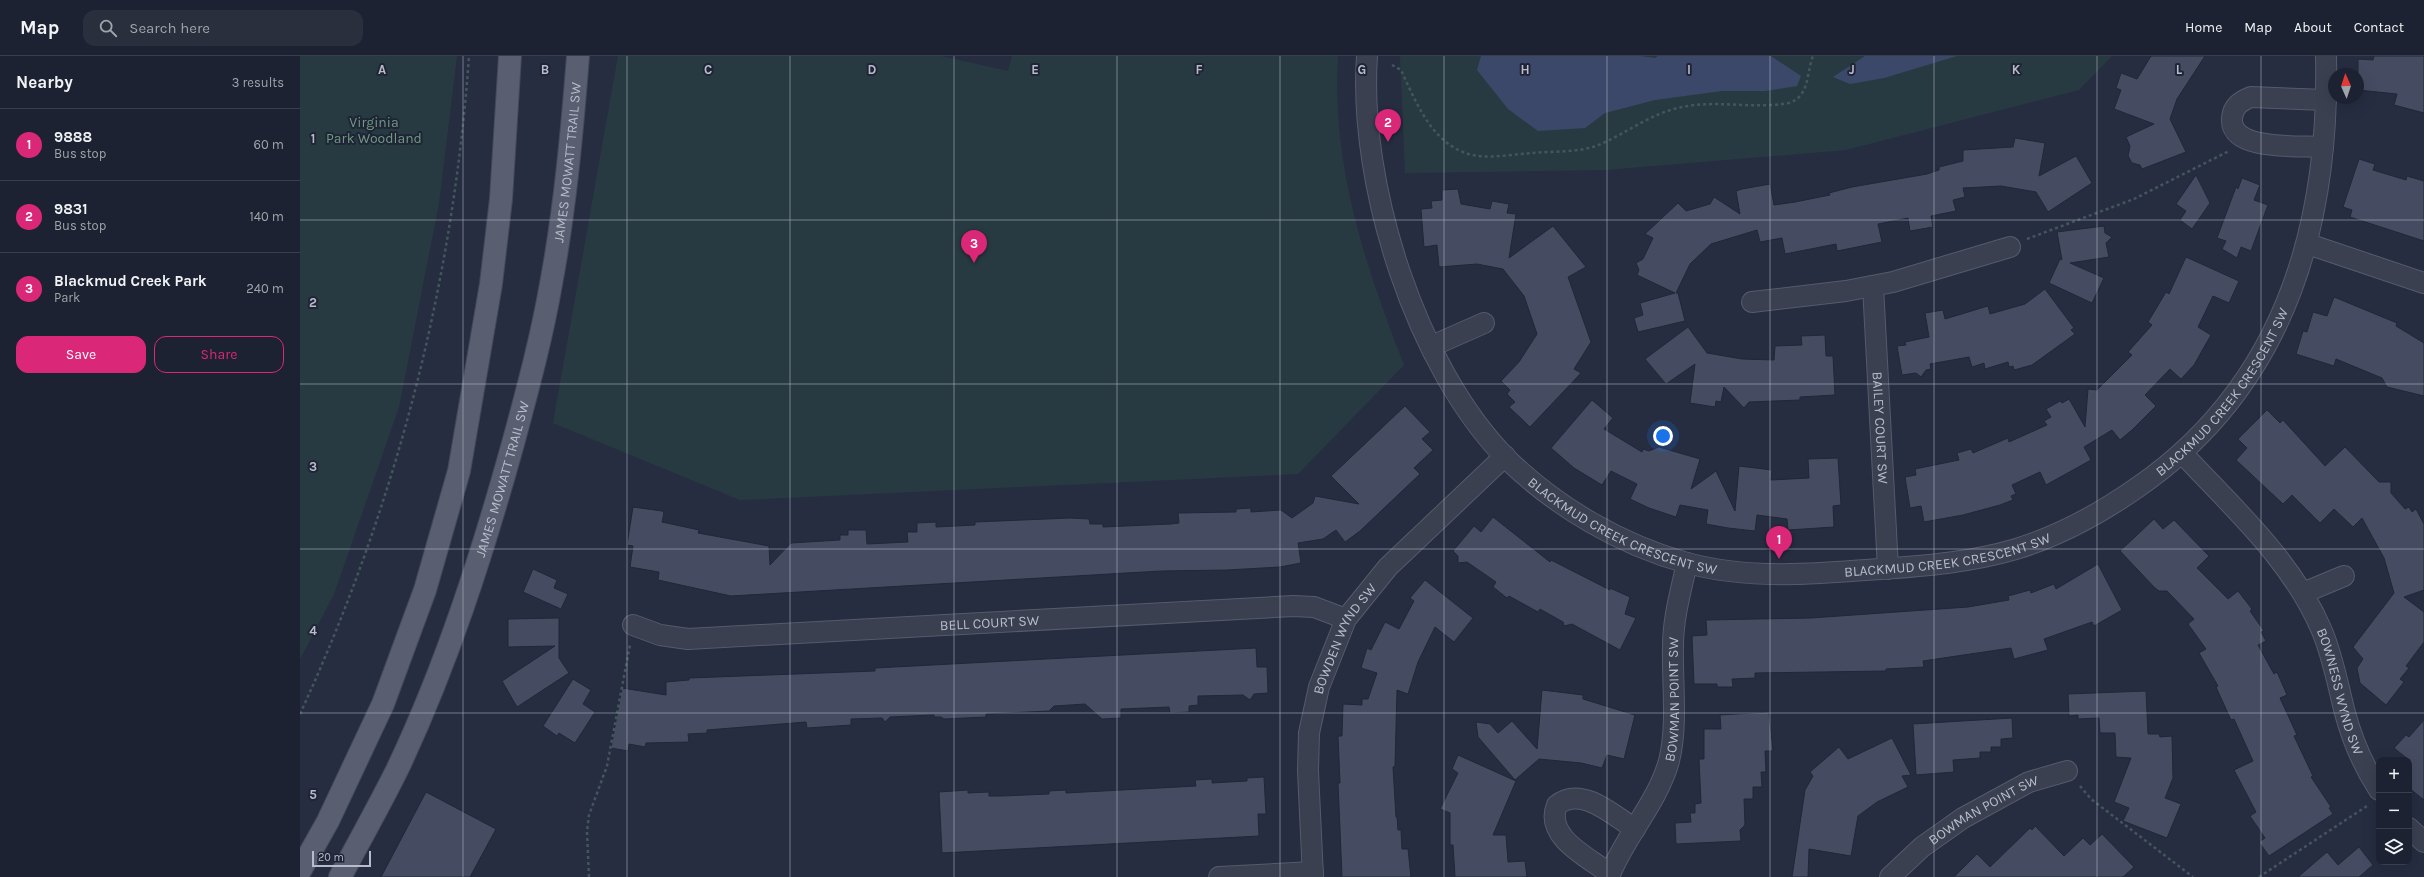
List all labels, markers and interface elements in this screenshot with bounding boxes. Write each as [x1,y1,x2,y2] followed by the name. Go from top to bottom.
[83,10,363,46] search box
[20,17,59,39] text: Map
[97,17,119,39] icon: search
[129,19,210,37] text: Search here
[2185,19,2222,36] text: Home
[2244,19,2272,36] text: Map
[2294,19,2332,36] text: About
[2354,19,2404,36] text: Contact
[378,62,386,77] text: A
[541,62,549,77] text: B
[704,62,712,77] text: C
[868,62,877,77] text: D
[1031,62,1039,77] text: E
[1195,62,1203,77] text: F
[1358,62,1366,77] text: G
[1520,62,1530,77] text: H
[1687,62,1691,77] text: I
[1849,62,1855,77] text: J
[2012,62,2021,77] text: K
[2176,62,2183,77] text: L
[2328,68,2364,104] north arrow
[16,72,73,92] text: Nearby
[232,75,284,90] text: 3 results
[550,81,585,244] street label: JAMES MOWATT TRAIL SW
[1375,109,1401,142] pin: 2
[326,114,422,147] park label: Virginia Park Woodland
[54,128,92,146] text: 9888
[311,131,315,146] text: 1
[27,137,31,152] text: 1
[254,137,284,152] text: 60 m
[54,146,106,161] text: Bus stop
[54,200,88,218] text: 9831
[25,209,33,224] text: 2
[249,209,284,224] text: 140 m
[54,218,106,233] text: Bus stop
[961,230,987,263] pin: 3
[54,272,207,290] text: Blackmud Creek Park
[25,281,33,296] text: 3
[246,281,284,296] text: 240 m
[54,290,80,305] text: Park
[309,295,317,310] text: 2
[2152,305,2292,480] street label: BLACKMUD CREEK CRESCENT SW
[16,336,146,373] button: Save
[154,336,284,373] button: Share
[1869,371,1892,485] street label: BAILEY COURT SW
[472,399,533,559] street label: JAMES MOWATT TRAIL SW
[1653,426,1673,446] your location
[309,459,317,474] text: 3
[1524,474,1719,578] street label: BLACKMUD CREEK CRESCENT SW
[1766,526,1792,559] pin: 1
[1844,529,2054,581] street label: BLACKMUD CREEK CRESCENT SW
[1310,580,1381,696] street label: BOWDEN WYND SW
[939,612,1040,634] street label: BELL COURT SW
[309,623,317,638] text: 4
[2313,626,2367,758] street label: BOWNESS WYND SW
[1661,636,1683,763] street label: BOWMAN POINT SW
[2376,757,2412,865] map controls
[2376,757,2412,793] button: +
[1925,772,2041,849] street label: BOWMAN POINT SW
[309,787,317,802] text: 5
[2376,793,2412,829] button: −
[2376,829,2412,865] button: layers
[312,849,371,868] scale bar
[318,851,344,864] text: 20 m

